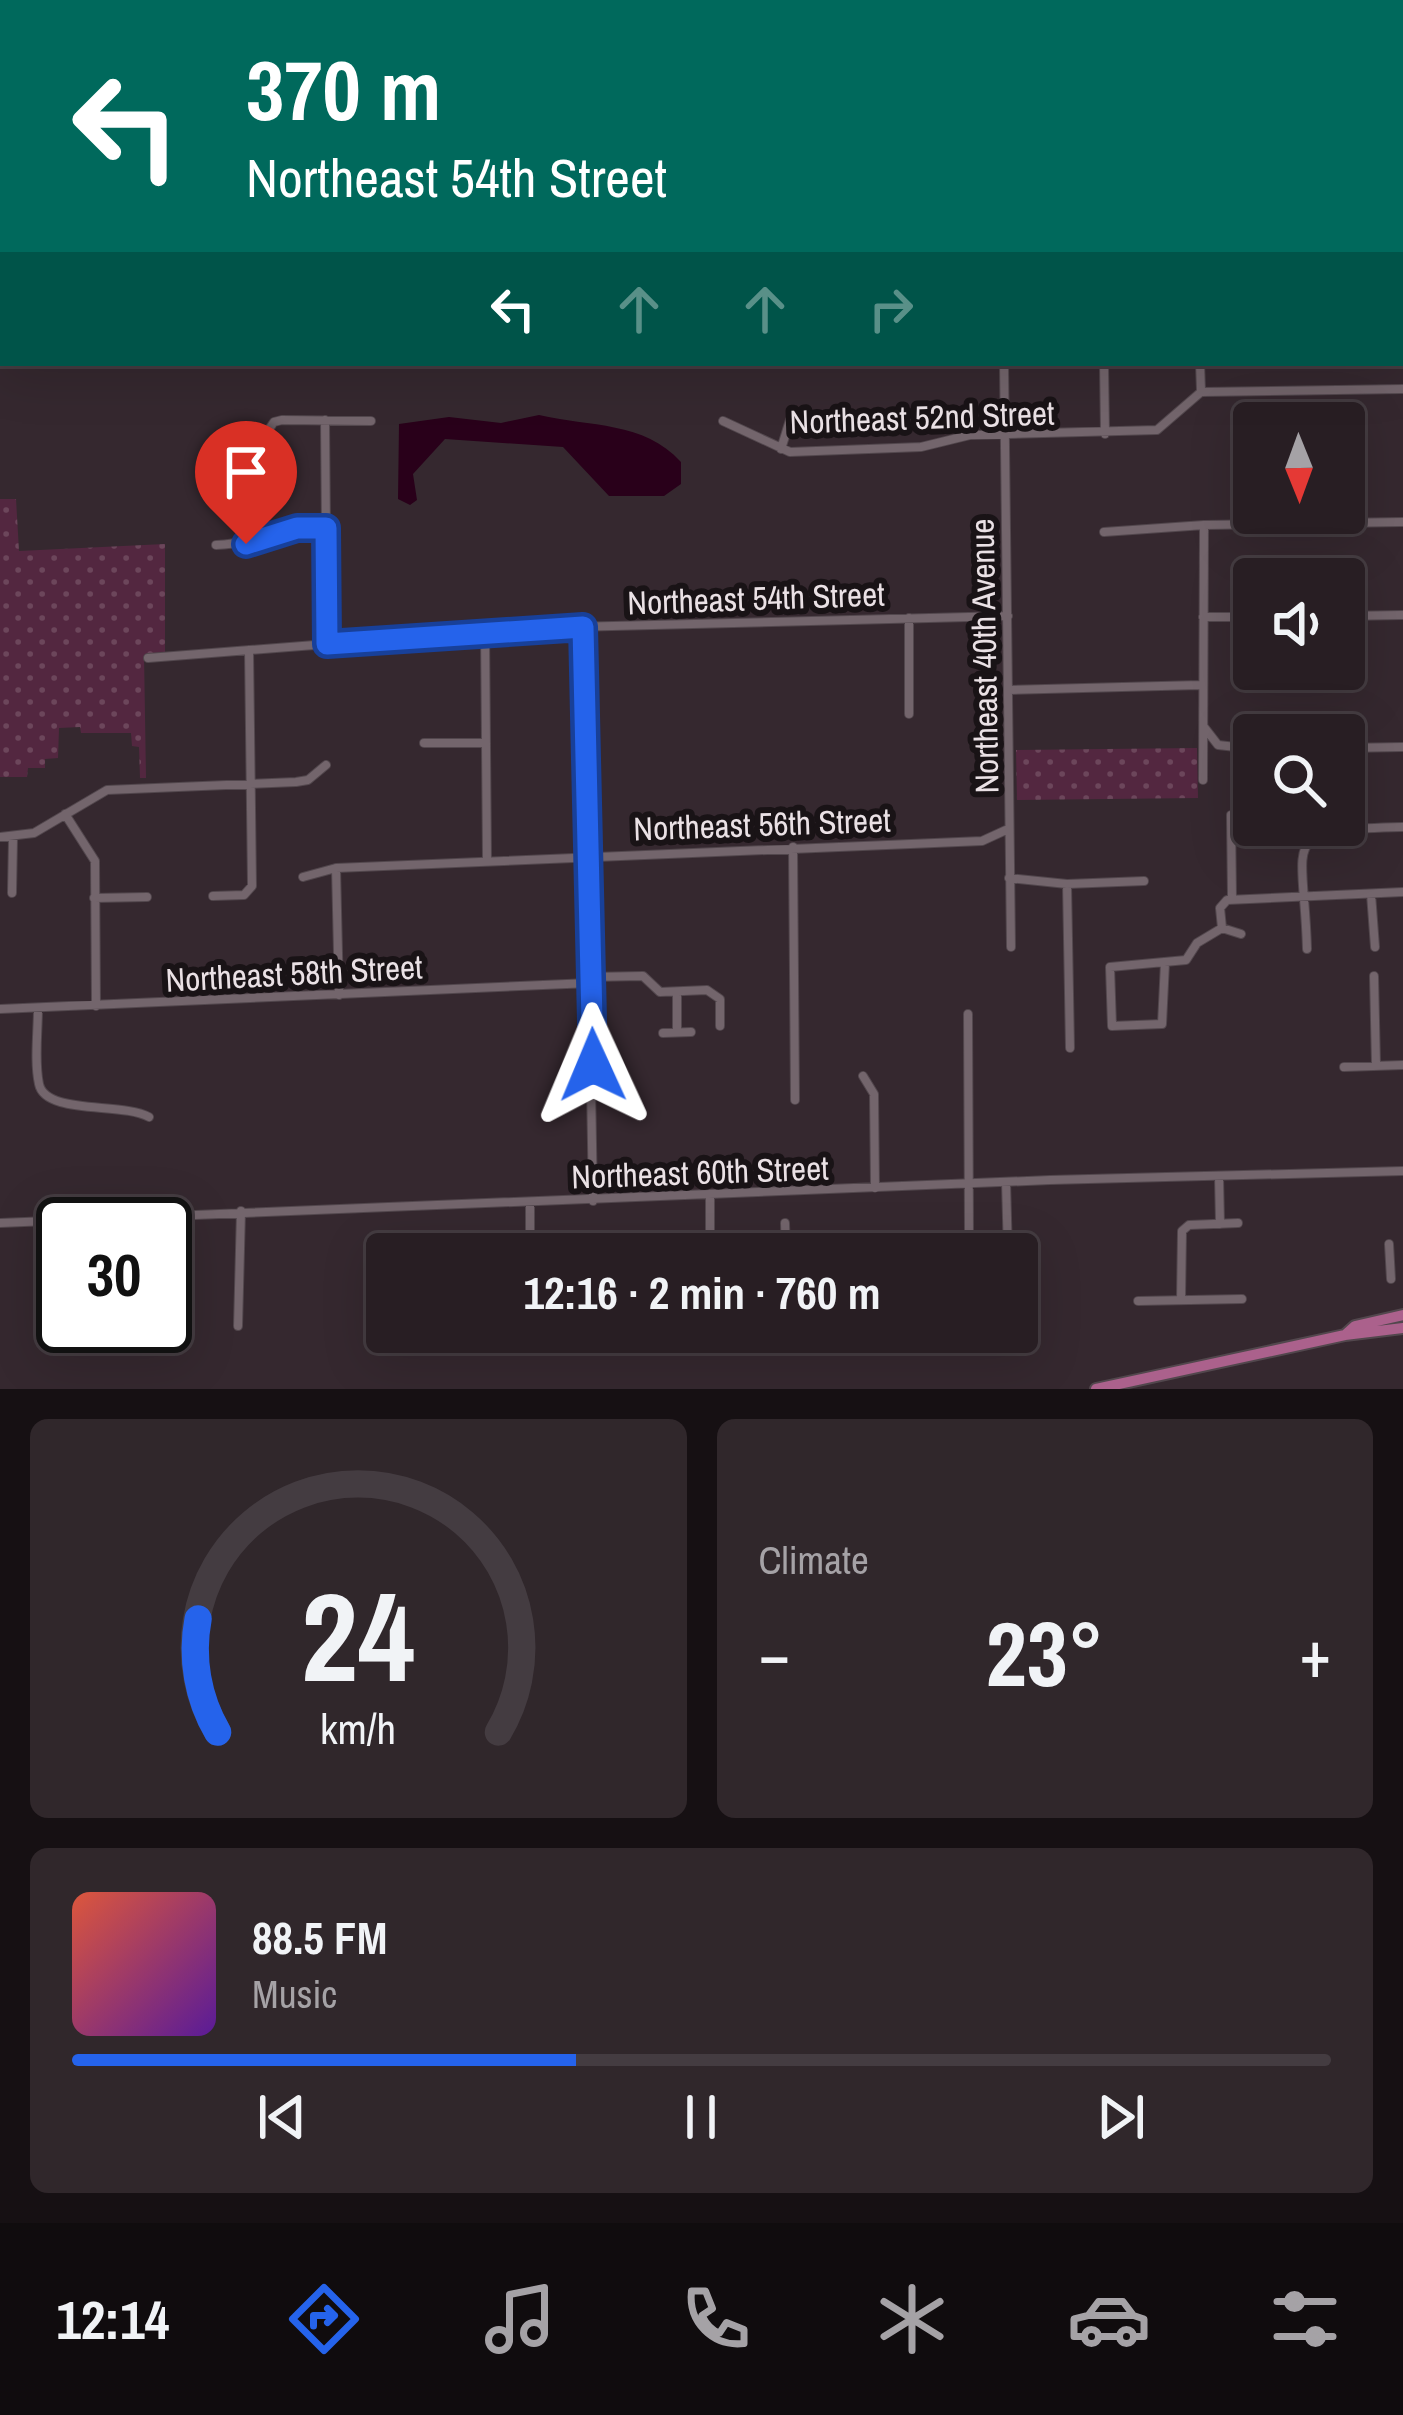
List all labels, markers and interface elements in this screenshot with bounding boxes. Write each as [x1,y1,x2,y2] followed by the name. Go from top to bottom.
[246,33,441,146] text: 370 m
[48,48,204,204] icon: left
[246,141,667,214] text: Northeast 54th Street
[480,276,546,342] icon: left
[606,276,672,342] icon: ahead
[732,276,798,342] icon: ahead
[858,276,924,342] icon: right
[789,390,1055,444] street label: Northeast 52nd Street
[1233,402,1365,534] north arrow
[1233,402,1365,846] map controls
[195,421,297,544] pin
[213,439,279,505] icon: arrive
[960,518,1008,794] street label: Northeast 40th Avenue
[1233,558,1365,690] button: sound
[627,572,885,624] street label: Northeast 54th Street
[1233,714,1365,846] button: search
[633,798,891,850] street label: Northeast 56th Street
[164,944,424,1002] street label: Northeast 58th Street
[530,1002,656,1128] position arrow
[571,1146,829,1198] street label: Northeast 60th Street
[36,1197,192,1353] speed limit sign: 30
[524,1262,880,1323] text: 12:16 · 2 min · 760 m
[759,1534,869,1586] text: Climate
[301,1552,415,1720] text: 24
[986,1593,1104,1714] text: 23°
[759,1609,790,1698] text: −
[1299,1609,1331,1698] text: +
[320,1699,396,1756] text: km/h
[252,1907,387,1968] text: 88.5 FM
[252,1968,337,2020] text: Music
[249,2084,315,2150] icon: previous
[668,2084,734,2150] icon: pause
[1088,2084,1154,2150] icon: next
[282,2277,366,2361] icon: directions
[478,2277,562,2361] icon: music
[674,2277,758,2361] icon: phone
[870,2277,954,2361] icon: climate
[1067,2277,1151,2361] icon: car
[1263,2277,1347,2361] icon: filters
[56,2283,169,2356] text: 12:14

